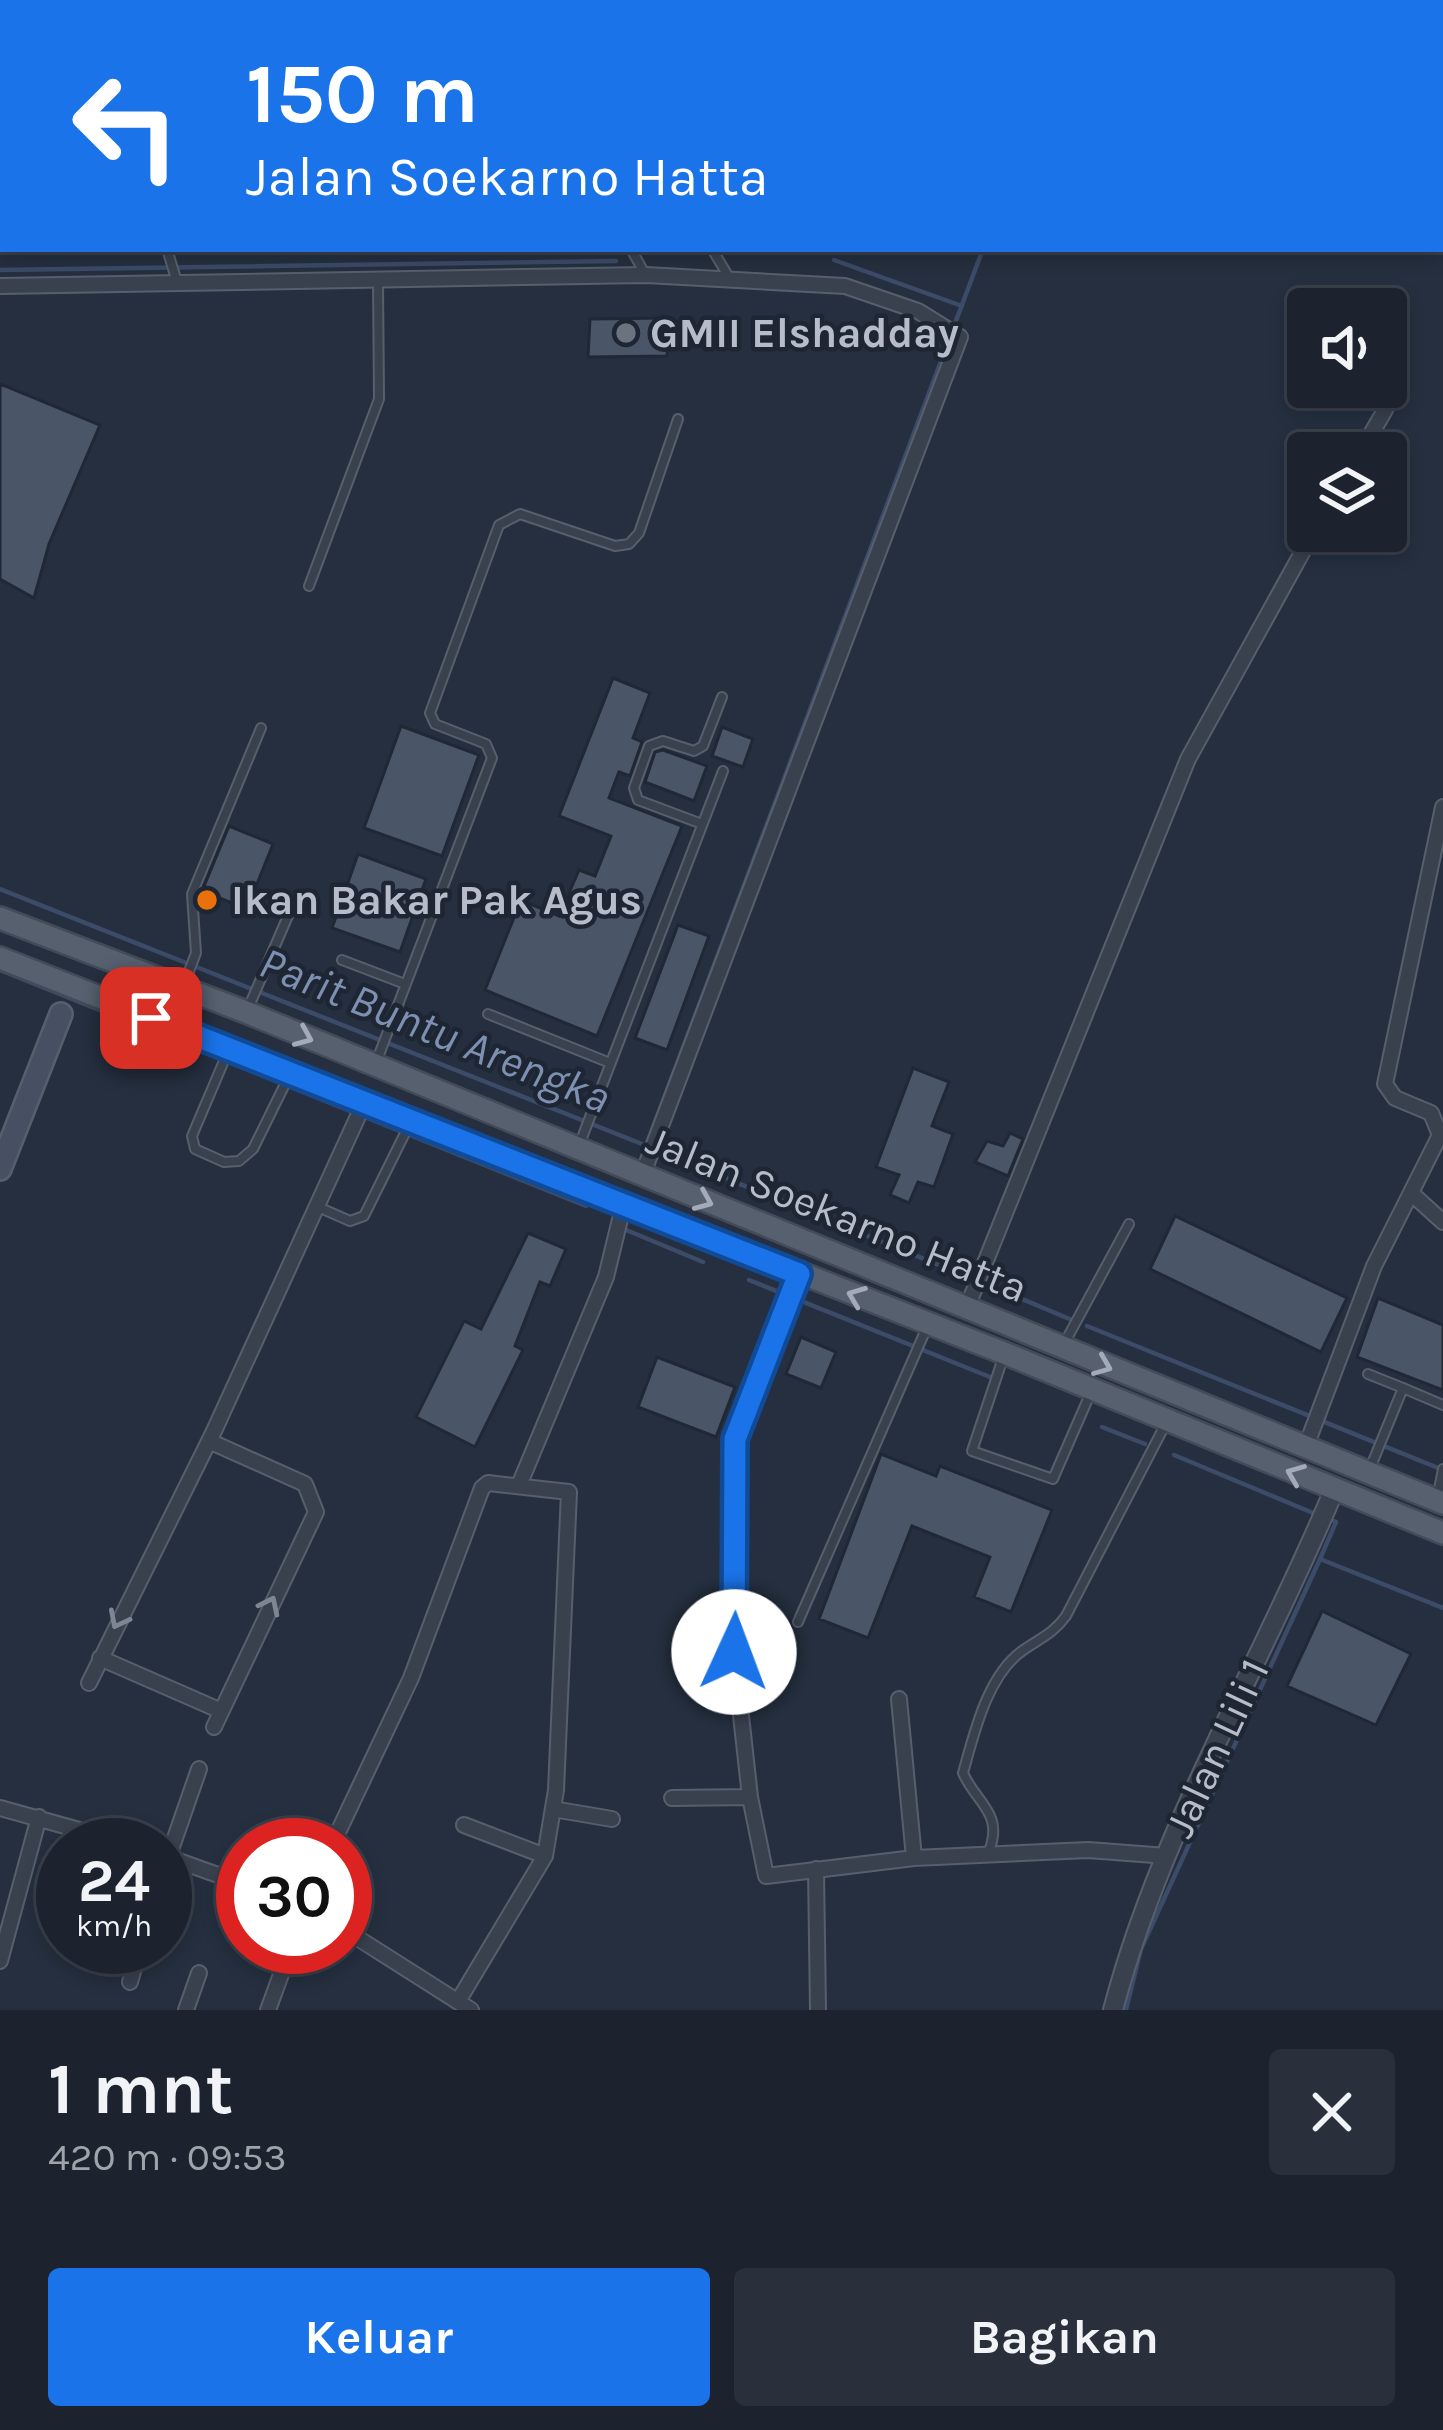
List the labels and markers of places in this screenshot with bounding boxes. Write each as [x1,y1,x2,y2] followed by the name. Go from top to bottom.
[650,308,959,358] place label: GMII Elshadday
[613,320,639,346] marker: GMII Elshadday
[231,875,642,925] place label: Ikan Bakar Pak Agus
[194,887,220,913] marker: Ikan Bakar Pak Agus
[100,967,202,1069] pin

